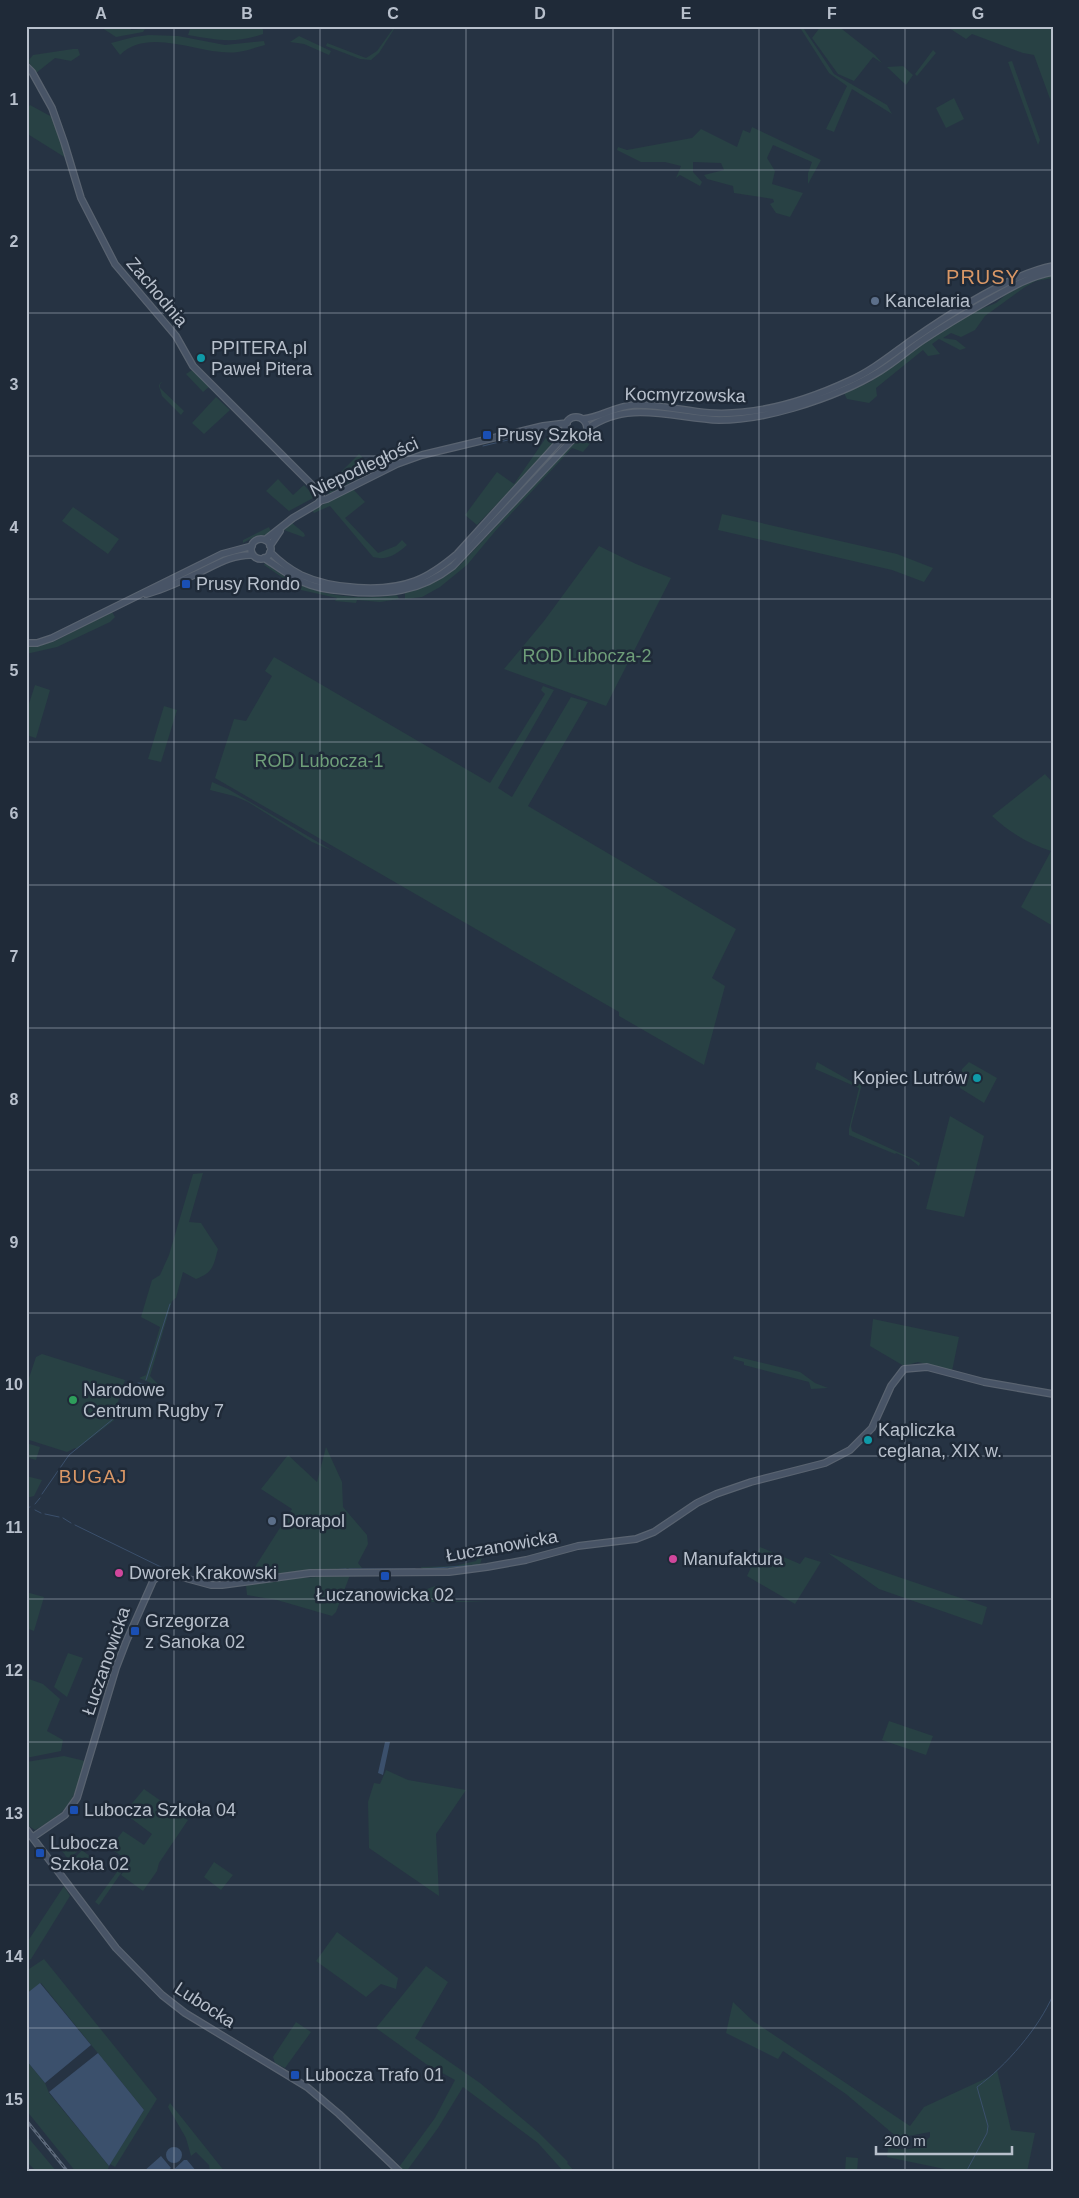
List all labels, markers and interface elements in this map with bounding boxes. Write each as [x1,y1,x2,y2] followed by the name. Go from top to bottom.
[95,5,107,22] text: A
[241,5,253,22] text: B
[387,5,399,22] text: C
[534,5,546,22] text: D
[681,5,692,22] text: E
[827,5,837,22] text: F
[972,5,984,22] text: G
[10,91,19,108] text: 1
[10,233,19,250] text: 2
[122,253,192,331] street label: Zachodnia
[946,266,1020,288] district label: PRUSY
[885,291,971,311] place label: Kancelaria
[869,295,881,307] marker: Kancelaria
[211,338,313,379] place label: PPITERA.pl Paweł Pitera
[195,352,207,364] marker: PPITERA.pl Paweł Pitera
[10,376,19,393] text: 3
[624,384,747,406] street label: Kocmyrzowska
[497,425,603,445] place label: Prusy Szkoła
[481,429,493,441] marker: Prusy Szkoła
[307,433,421,501] street label: Niepodległości
[10,519,19,536] text: 4
[196,574,300,594] place label: Prusy Rondo
[180,578,192,590] marker: Prusy Rondo
[522,646,652,666] park label: ROD Lubocza-2
[10,662,19,679] text: 5
[254,751,384,771] park label: ROD Lubocza-1
[10,805,19,822] text: 6
[10,948,19,965] text: 7
[853,1068,968,1088] place label: Kopiec Lutrów
[971,1072,983,1084] marker: Kopiec Lutrów
[10,1091,19,1108] text: 8
[10,1234,19,1251] text: 9
[5,1376,23,1393] text: 10
[83,1380,224,1421] place label: Narodowe Centrum Rugby 7
[67,1394,79,1406] marker: Narodowe Centrum Rugby 7
[878,1420,1002,1461] place label: Kapliczka ceglana, XIX w.
[862,1434,874,1446] marker: Kapliczka ceglana, XIX w.
[59,1466,127,1487] district label: BUGAJ
[282,1511,345,1531] place label: Dorapol
[266,1515,278,1527] marker: Dorapol
[6,1519,23,1536] text: 11
[445,1526,560,1566] street label: Łuczanowicka
[683,1549,784,1569] place label: Manufaktura
[667,1553,679,1565] marker: Manufaktura
[129,1563,277,1583] place label: Dworek Krakowski
[113,1567,125,1579] marker: Dworek Krakowski
[379,1570,391,1582] marker: Łuczanowicka 02
[316,1585,454,1605] place label: Łuczanowicka 02
[78,1603,134,1718] street label: Łuczanowicka
[145,1611,245,1652] place label: Grzegorza z Sanoka 02
[129,1625,141,1637] marker: Grzegorza z Sanoka 02
[5,1662,23,1679] text: 12
[84,1800,236,1820] place label: Lubocza Szkoła 04
[68,1804,80,1816] marker: Lubocza Szkoła 04
[5,1805,23,1822] text: 13
[50,1833,129,1874] place label: Lubocza Szkoła 02
[34,1847,46,1859] marker: Lubocza Szkoła 02
[5,1948,23,1965] text: 14
[171,1978,240,2032] street label: Lubocka
[305,2065,444,2085] place label: Lubocza Trafo 01
[289,2069,301,2081] marker: Lubocza Trafo 01
[5,2091,23,2108] text: 15
[876,2123,1013,2155] scale bar
[884,2132,926,2149] text: 200 m

